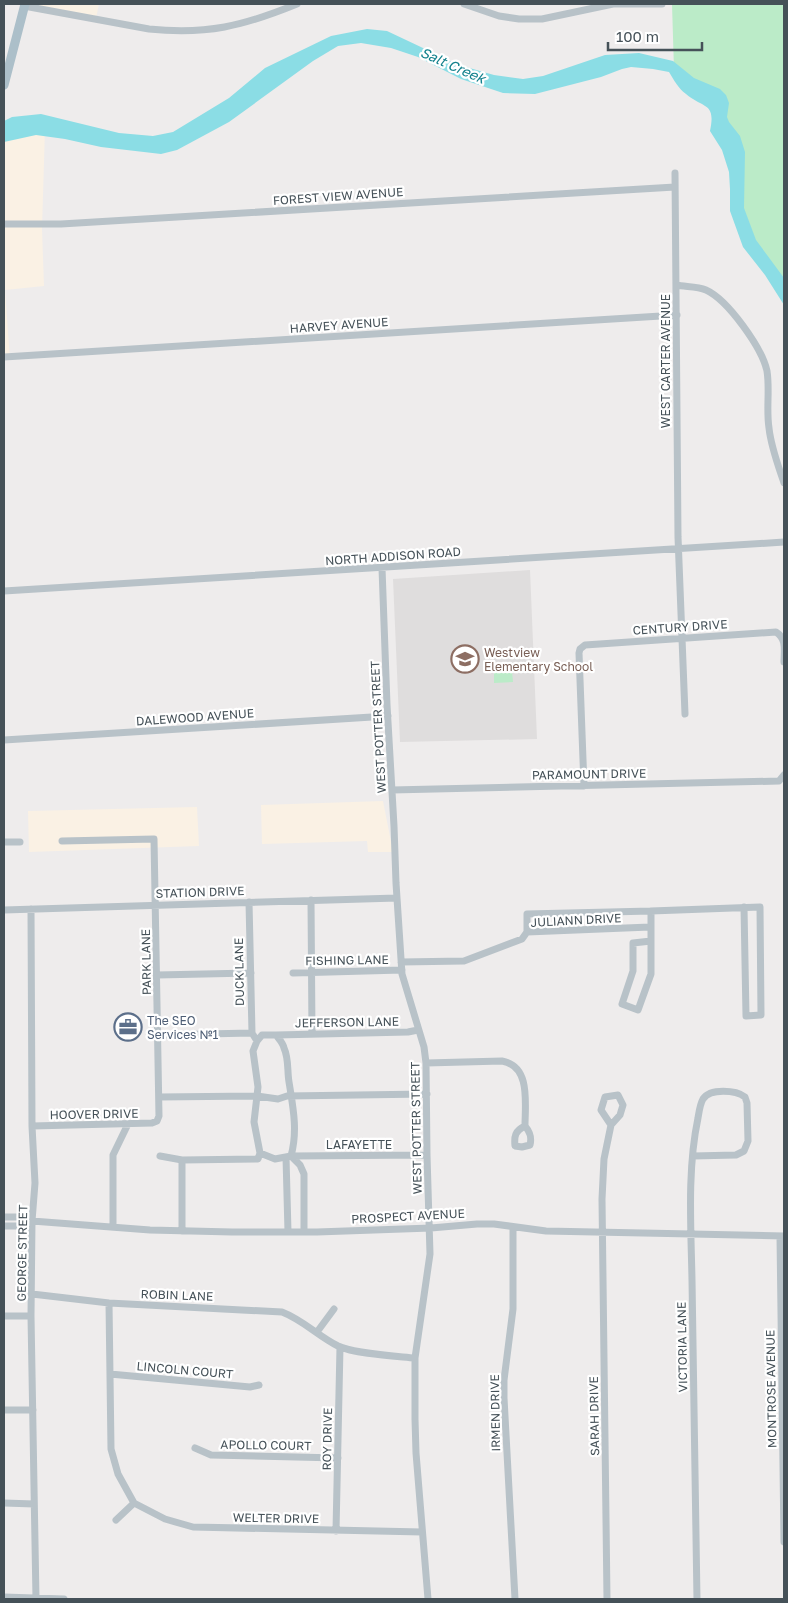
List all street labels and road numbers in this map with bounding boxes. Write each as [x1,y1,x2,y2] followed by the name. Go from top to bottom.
[272,184,404,208] street label: FOREST VIEW AVENUE
[658,294,673,428] street label: WEST CARTER AVENUE
[289,314,389,336] street label: HARVEY AVENUE
[325,544,461,568] street label: NORTH ADDISON ROAD
[632,616,728,638] street label: CENTURY DRIVE
[367,660,389,794] street label: WEST POTTER STREET
[135,705,255,729] street label: DALEWOOD AVENUE
[532,766,646,782] street label: PARAMOUNT DRIVE
[155,883,245,901] street label: STATION DRIVE
[530,910,622,930] street label: JULIANN DRIVE
[138,929,154,995] street label: PARK LANE
[231,938,247,1006] street label: DUCK LANE
[305,952,389,968] street label: FISHING LANE
[295,1014,399,1030] street label: JEFFERSON LANE
[407,1061,425,1194] street label: WEST POTTER STREET
[49,1106,139,1122] street label: HOOVER DRIVE
[326,1137,392,1152] street label: LAFAYETTE
[14,1204,30,1302] street label: GEORGE STREET
[351,1206,465,1226] street label: PROSPECT AVENUE
[140,1286,214,1304] street label: ROBIN LANE
[674,1302,690,1392] street label: VICTORIA LANE
[762,1330,780,1448] street label: MONTROSE AVENUE
[136,1358,235,1382] street label: LINCOLN COURT
[487,1374,503,1452] street label: IRMEN DRIVE
[586,1376,602,1456] street label: SARAH DRIVE
[319,1407,335,1471] street label: ROY DRIVE
[220,1437,312,1453] street label: APOLLO COURT
[233,1510,319,1526] street label: WELTER DRIVE

